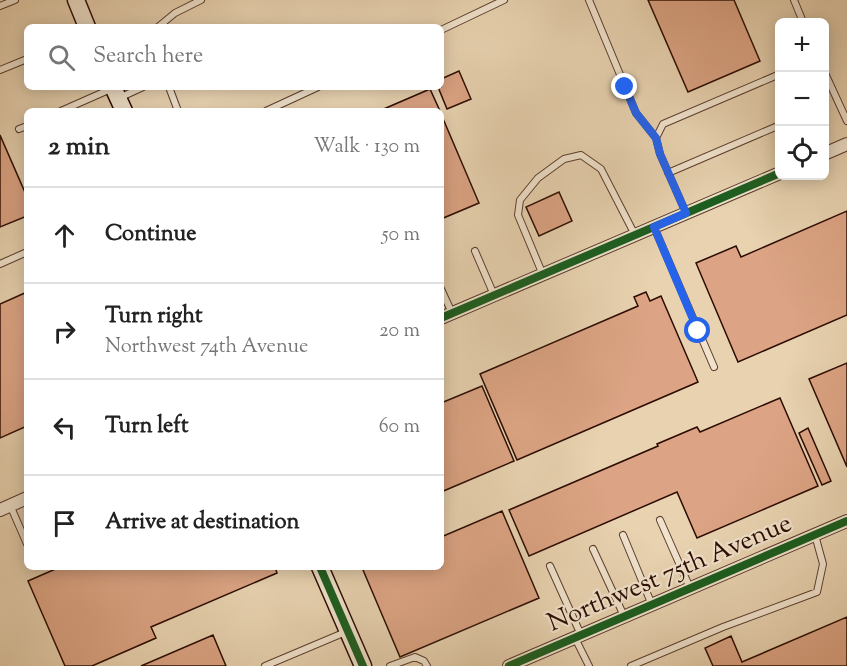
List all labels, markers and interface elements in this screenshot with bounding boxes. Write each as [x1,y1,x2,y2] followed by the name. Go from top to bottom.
[775,18,829,180] map controls
[775,18,829,72] button: +
[24,24,444,90] search box
[45,41,78,74] icon: search
[93,41,203,73] text: Search here
[775,72,829,126] button: −
[611,73,637,99] route end
[775,126,829,180] button: locate
[48,129,110,166] text: 2 min
[313,133,420,162] text: Walk · 130 m
[48,219,81,252] icon: ahead
[105,219,196,251] text: Continue
[382,221,420,250] text: 50 m
[105,301,202,333] text: Turn right
[48,315,81,348] icon: right
[379,317,420,346] text: 20 m
[684,317,710,343] route start
[105,333,308,362] text: Northwest 74th Avenue
[48,411,81,444] icon: left
[105,411,188,443] text: Turn left
[379,413,420,442] text: 60 m
[542,506,798,642] street label: Northwest 75th Avenue
[48,507,81,540] icon: arrive
[105,507,300,539] text: Arrive at destination

